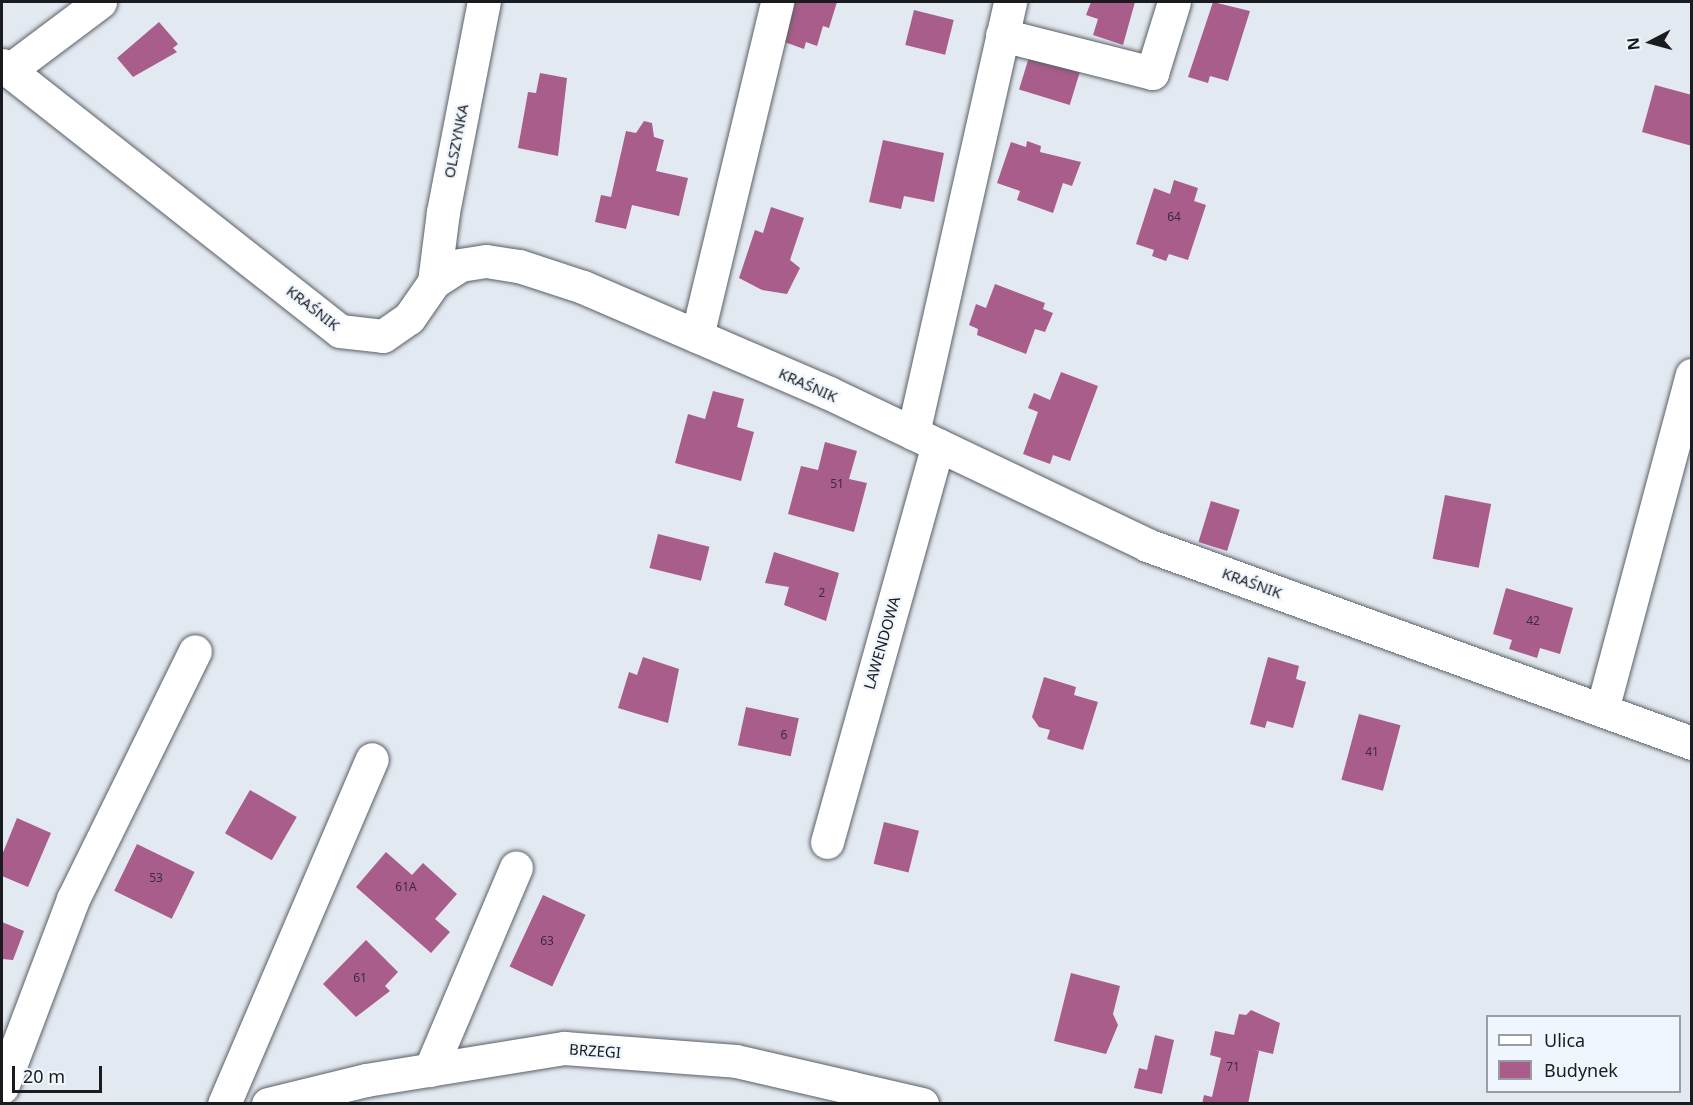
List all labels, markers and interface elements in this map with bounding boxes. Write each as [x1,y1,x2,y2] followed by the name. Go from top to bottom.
[1621,12,1681,72] north arrow
[1621,36,1645,52] text: N
[440,102,472,180] street label: OLSZYNKA
[1167,210,1181,224] house number: 64
[283,282,343,334] street label: KRAŚNIK
[776,364,840,406] street label: KRAŚNIK
[830,477,844,491] house number: 51
[1220,564,1284,602] street label: KRAŚNIK
[819,586,825,600] house number: 2
[860,594,904,692] street label: LAWENDOWA
[1526,614,1540,628] house number: 42
[781,728,787,742] house number: 6
[1365,745,1379,759] house number: 41
[149,871,163,885] house number: 53
[395,880,417,894] house number: 61A
[540,934,554,948] house number: 63
[353,971,367,985] house number: 61
[1486,1015,1681,1093] legend
[1544,1028,1585,1052] text: Ulica
[568,1040,622,1062] street label: BRZEGI
[15,1054,105,1092] scale bar
[1544,1058,1618,1082] text: Budynek
[1226,1060,1240,1074] house number: 71
[23,1064,65,1088] text: 20 m

